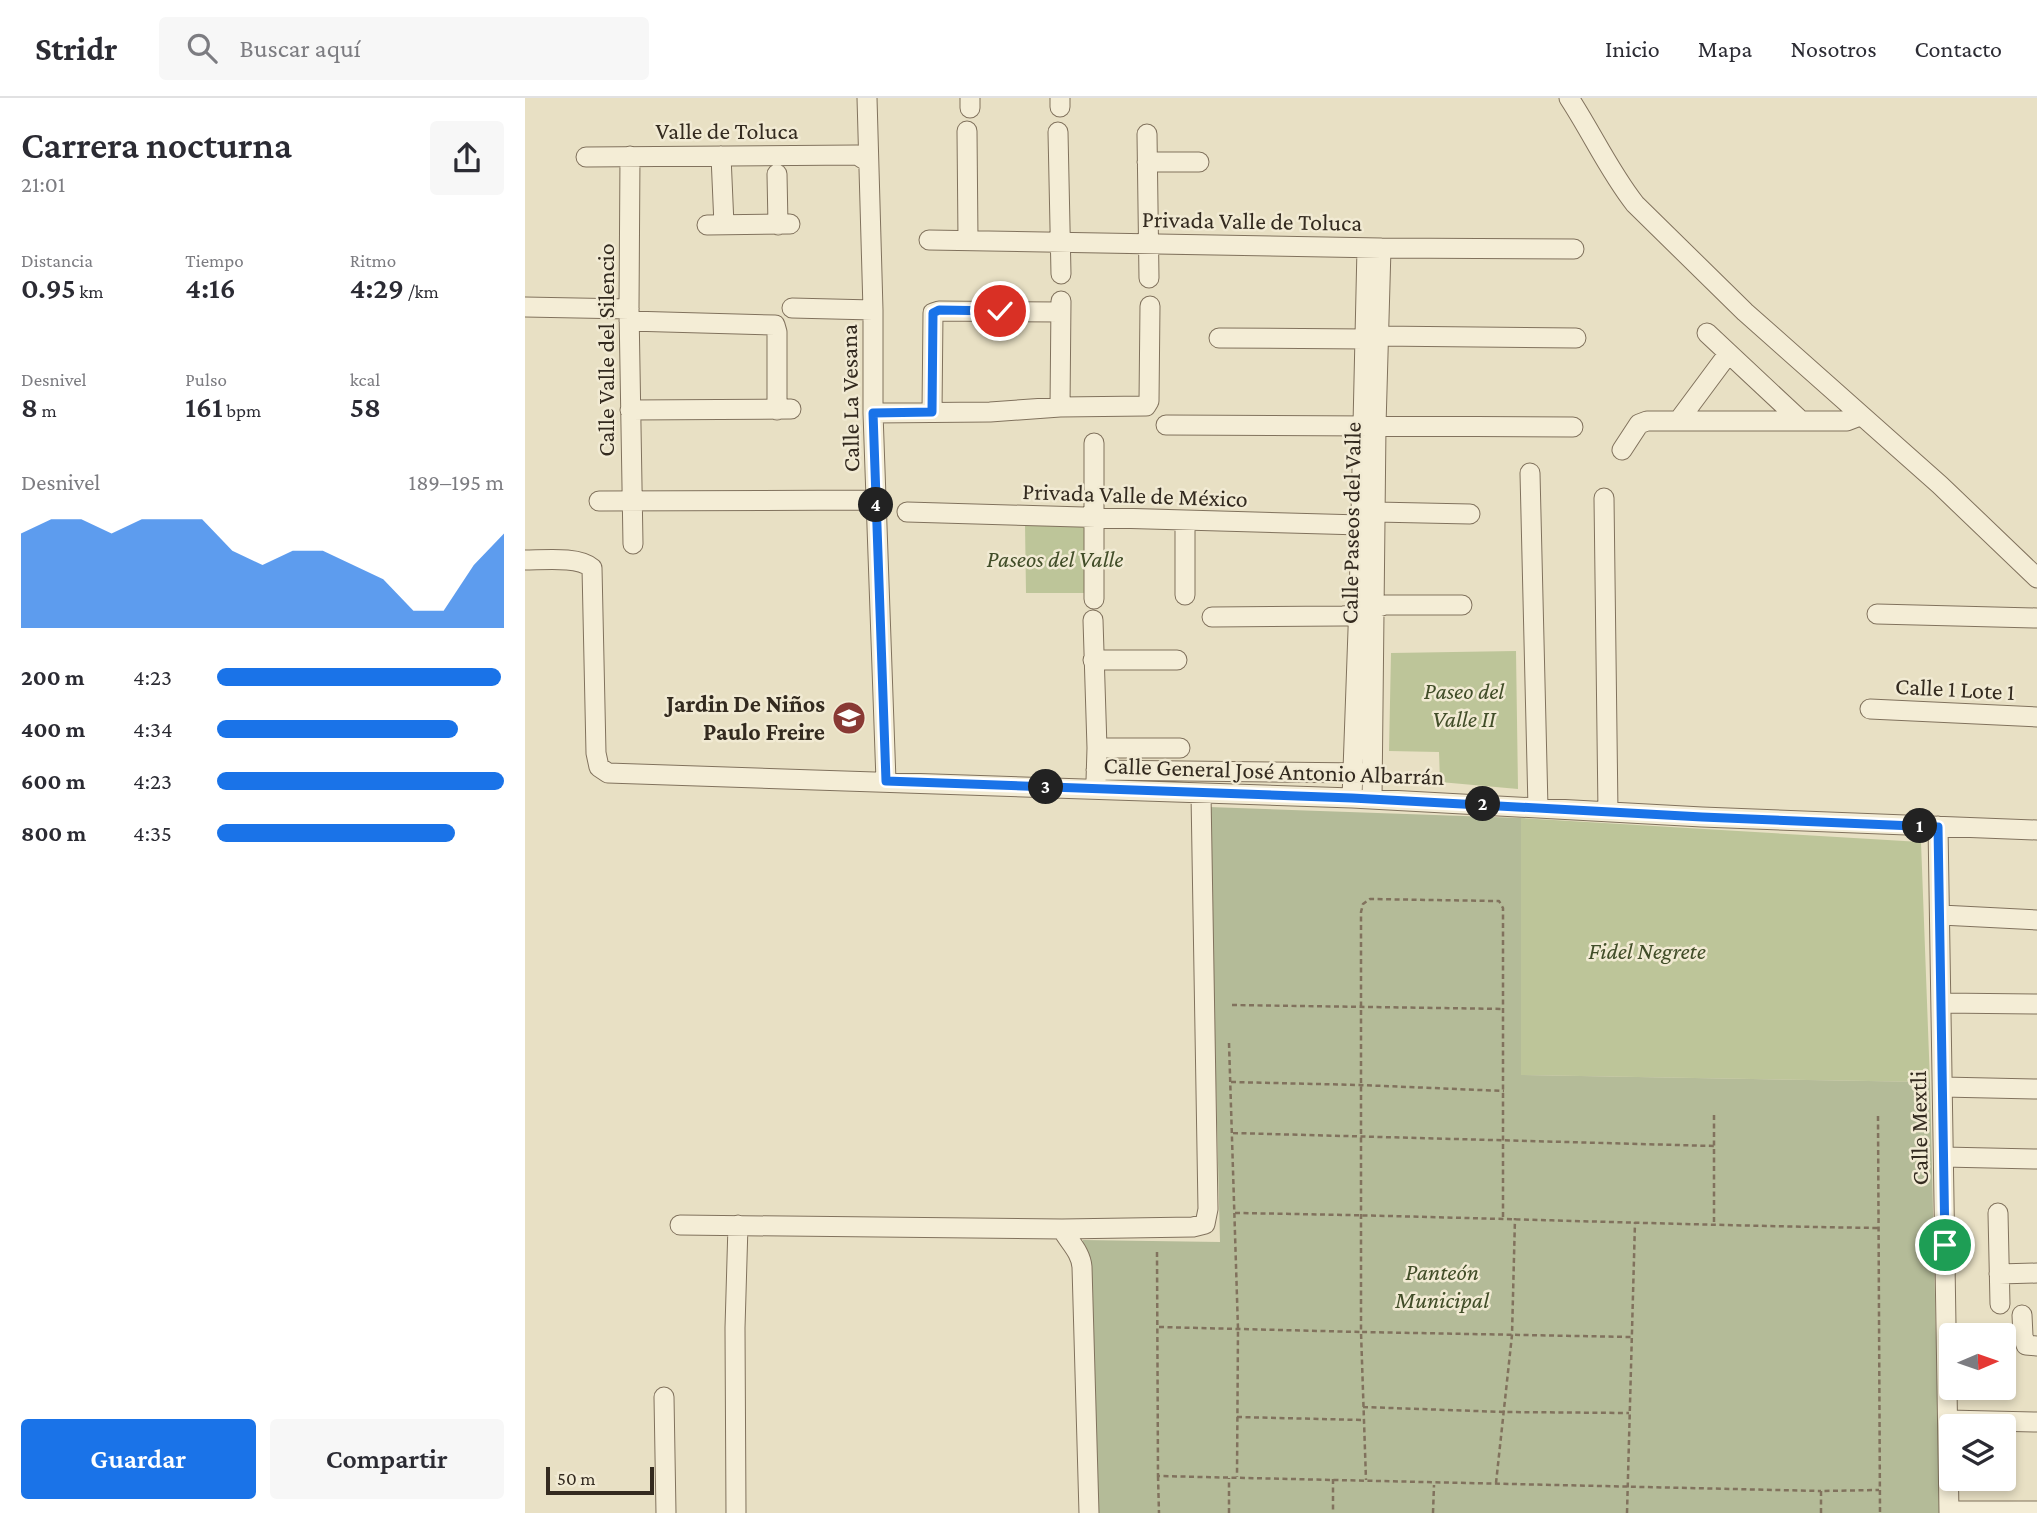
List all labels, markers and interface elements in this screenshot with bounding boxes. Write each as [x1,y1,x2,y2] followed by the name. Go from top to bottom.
[159,17,649,80] search box
[183,29,221,67] icon: search
[35,30,117,67] text: Stridr
[239,34,361,63] text: Buscar aquí
[1605,35,1660,62] text: Inicio
[1698,35,1752,62] text: Mapa
[1790,35,1877,62] text: Nosotros
[1915,35,2002,62] text: Contacto
[655,117,799,144] street label: Valle de Toluca
[430,121,504,195] button: share
[21,124,292,166] text: Carrera nocturna
[21,171,66,197] text: 21:01
[1142,205,1362,236] street label: Privada Valle de Toluca
[592,243,619,457] street label: Calle Valle del Silencio
[21,250,93,271] text: Distancia
[185,250,244,271] text: Tiempo
[350,250,396,271] text: Ritmo
[21,271,76,304] text: 0.95
[185,271,236,304] text: 4:16
[350,271,404,304] text: 4:29
[76,281,104,302] text: km
[404,281,439,302] text: /km
[970,281,1030,341] pin
[981,292,1019,330] icon: check
[835,324,864,472] street label: Calle La Vesana
[21,369,87,390] text: Desnivel
[185,369,227,390] text: Pulso
[350,369,380,390] text: kcal
[21,390,38,423] text: 8
[185,390,223,423] text: 161
[350,390,381,423] text: 58
[38,400,57,421] text: m
[223,400,261,421] text: bpm
[1335,422,1366,624] street label: Calle Paseos del Valle
[21,469,100,495] text: Desnivel
[409,469,504,495] text: 189–195 m
[1022,477,1248,512] street label: Privada Valle de México
[859,488,893,522] pin: 4
[870,494,881,515] text: 4
[987,545,1123,572] park label: Paseos del Valle
[21,664,85,690] text: 200 m
[133,664,172,690] text: 4:23
[1894,672,2016,705] street label: Calle 1 Lote 1
[1424,677,1505,732] park label: Paseo del Valle II
[663,690,825,745] place label: Jardin De Niños Paulo Freire
[830,699,868,737] school or university icon: Jardin De Niños Paulo Freire
[21,716,85,742] text: 400 m
[133,716,173,742] text: 4:34
[1103,751,1445,790] street label: Calle General José Antonio Albarrán
[21,768,85,794] text: 600 m
[133,768,172,794] text: 4:23
[1029,770,1063,804] pin: 3
[1041,776,1050,797] text: 3
[1465,786,1501,822] pin: 2
[1478,793,1487,814] text: 2
[1903,808,1937,844] pin: 1
[1916,815,1923,836] text: 1
[21,820,86,846] text: 800 m
[133,820,172,846] text: 4:35
[1588,937,1706,964] park label: Fidel Negrete
[1904,1071,1933,1186] street label: Calle Mextli
[1915,1215,1975,1275] pin
[1926,1226,1964,1264] icon: arrive
[1394,1258,1490,1313] park label: Panteón Municipal
[1939,1323,2016,1400] north arrow
[1939,1323,2016,1491] map controls
[1939,1414,2016,1491] button: layers
[21,1419,256,1499] button: Guardar
[270,1419,504,1499] button: Compartir
[546,1464,655,1496] scale bar
[557,1468,596,1489] text: 50 m

